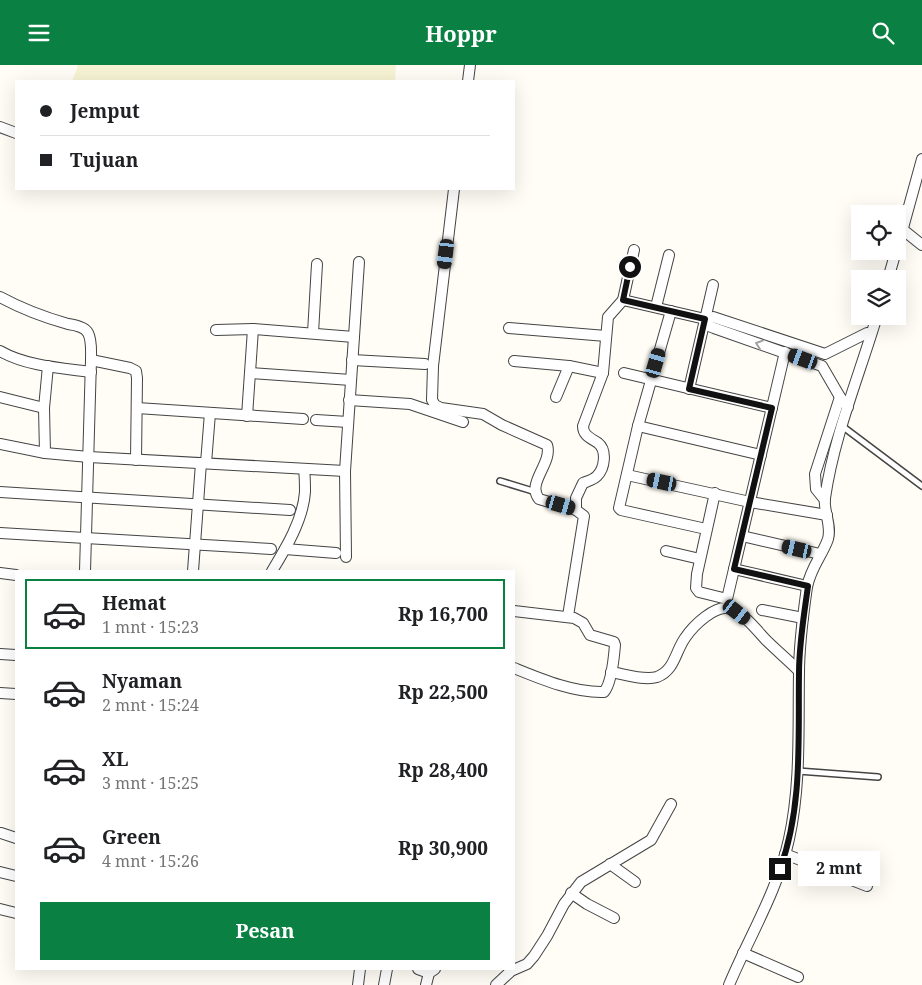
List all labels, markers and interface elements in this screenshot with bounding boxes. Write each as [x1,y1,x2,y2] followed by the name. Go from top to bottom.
[425,18,497,48] text: Hoppr
[25,19,53,47] icon: menu
[869,19,897,47] icon: search
[70,98,140,124] text: Jemput
[70,147,138,173] text: Tujuan
[851,205,906,325] map controls
[851,205,906,260] button: locate
[436,238,455,270] car
[619,256,641,278] route start
[851,270,906,325] button: layers
[756,340,764,350] one-way arrow
[644,347,667,379] car
[786,347,819,371] car
[645,472,678,492] car
[544,494,577,516] car
[780,538,813,560] car
[102,590,166,616] text: Hemat
[42,592,87,637] icon: car
[720,597,753,627] car
[398,601,488,627] text: Rp 16,700
[102,616,199,638] text: 1 mnt · 15:23
[102,668,182,694] text: Nyaman
[42,670,87,715] icon: car
[398,679,488,705] text: Rp 22,500
[102,694,199,716] text: 2 mnt · 15:24
[102,746,128,772] text: XL
[42,748,87,793] icon: car
[398,757,488,783] text: Rp 28,400
[102,772,199,794] text: 3 mnt · 15:25
[102,824,161,850] text: Green
[42,826,87,871] icon: car
[398,835,488,861] text: Rp 30,900
[102,850,199,872] text: 4 mnt · 15:26
[798,851,880,887] callout: 2 mnt
[816,857,862,879] text: 2 mnt
[769,858,791,880] route end
[40,902,490,960] button: Pesan

